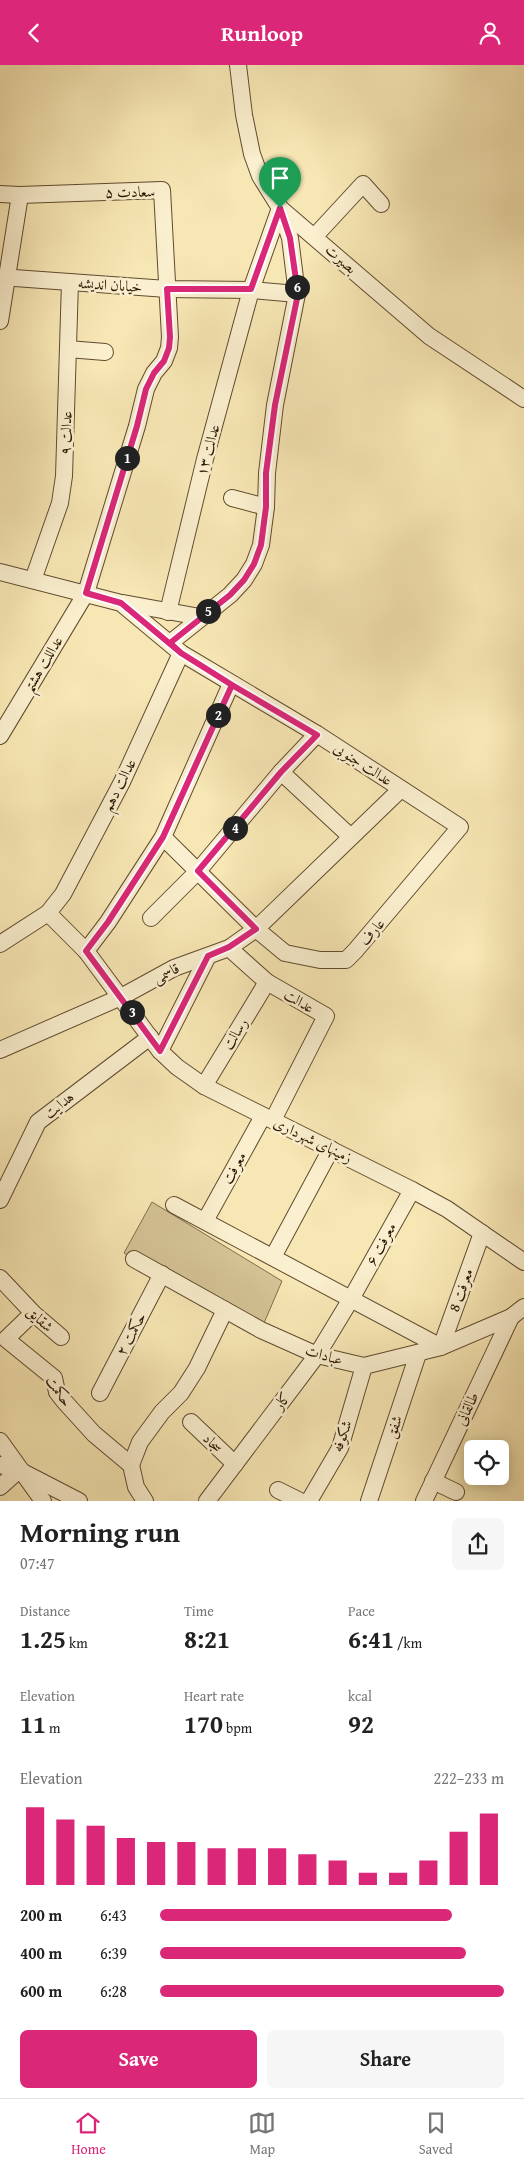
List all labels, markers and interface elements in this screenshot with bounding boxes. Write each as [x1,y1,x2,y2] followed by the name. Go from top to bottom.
[221,17,303,49] text: Runloop
[20,19,48,47] icon: back
[476,19,504,47] icon: person
[259,157,301,208] pin
[266,164,294,192] icon: arrive
[105,181,155,202] street label: سعادت ۵
[321,239,362,278] street label: بصیرت
[77,272,143,297] street label: خیابان اندیشه
[284,275,310,299] pin: 6
[294,277,301,297] text: 6
[54,410,77,455] street label: عدالت ۹
[191,421,225,478] street label: عدالت ۱۳
[114,445,140,471] pin: 1
[124,448,131,468] text: 1
[196,599,220,623] pin: 5
[205,601,212,621] text: 5
[18,632,72,698] street label: عداللت هشتم
[206,703,230,727] pin: 2
[215,705,222,725] text: 2
[329,737,397,791] street label: عدالت جنوبی
[96,755,144,817] street label: عدالت دهم
[222,815,248,841] pin: 4
[232,818,239,838] text: 4
[354,913,389,950] street label: عارف
[149,957,183,989] street label: قاسمی
[280,983,319,1018] street label: عدالت
[120,999,144,1025] pin: 3
[129,1002,136,1022] text: 3
[217,1014,252,1054] street label: رسالت
[39,1086,78,1123] street label: هدایت
[270,1111,356,1168] street label: زمینهای شهرداری
[216,1148,251,1188] street label: معرفت
[360,1218,401,1269] street label: معرفت ۶
[443,1265,478,1314] street label: معرفت 8
[22,1301,58,1336] street label: شقایق
[110,1308,151,1359] street label: حکمت ۲
[303,1339,345,1370] street label: عبادات
[41,1371,78,1411] street label: حکمت
[267,1387,295,1416] street label: کار
[450,1389,483,1429] street label: طالقانی
[380,1413,407,1441] street label: شفق
[326,1417,357,1455] street label: شکوفه
[199,1428,228,1457] street label: سجاد
[464,1440,509,1485] map controls
[464,1440,509,1485] button: locate
[20,1511,180,1552] text: Morning run
[452,1518,504,1570] button: share
[20,1551,55,1575] text: 07:47
[20,1601,70,1621] text: Distance
[184,1601,214,1621] text: Time
[348,1601,375,1621] text: Pace
[20,1621,66,1657] text: 1.25
[184,1621,230,1657] text: 8:21
[348,1621,394,1657] text: 6:41
[66,1633,88,1653] text: km
[394,1633,422,1653] text: /km
[20,1686,75,1706] text: Elevation
[184,1686,244,1706] text: Heart rate
[348,1686,372,1706] text: kcal
[20,1706,46,1742] text: 11
[184,1706,223,1742] text: 170
[348,1706,374,1742] text: 92
[46,1718,60,1738] text: m
[223,1718,252,1738] text: bpm
[20,1766,83,1790] text: Elevation
[434,1766,504,1790] text: 222–233 m
[20,1903,62,1927] text: 200 m
[100,1903,127,1927] text: 6:43
[20,1941,62,1965] text: 400 m
[100,1941,127,1965] text: 6:39
[20,1979,62,2003] text: 600 m
[100,1979,127,2003] text: 6:28
[20,2030,257,2088] button: Save
[267,2030,504,2088] button: Share
[71,2109,106,2159] tab: Home
[248,2109,276,2159] tab: Map
[419,2109,453,2159] tab: Saved

